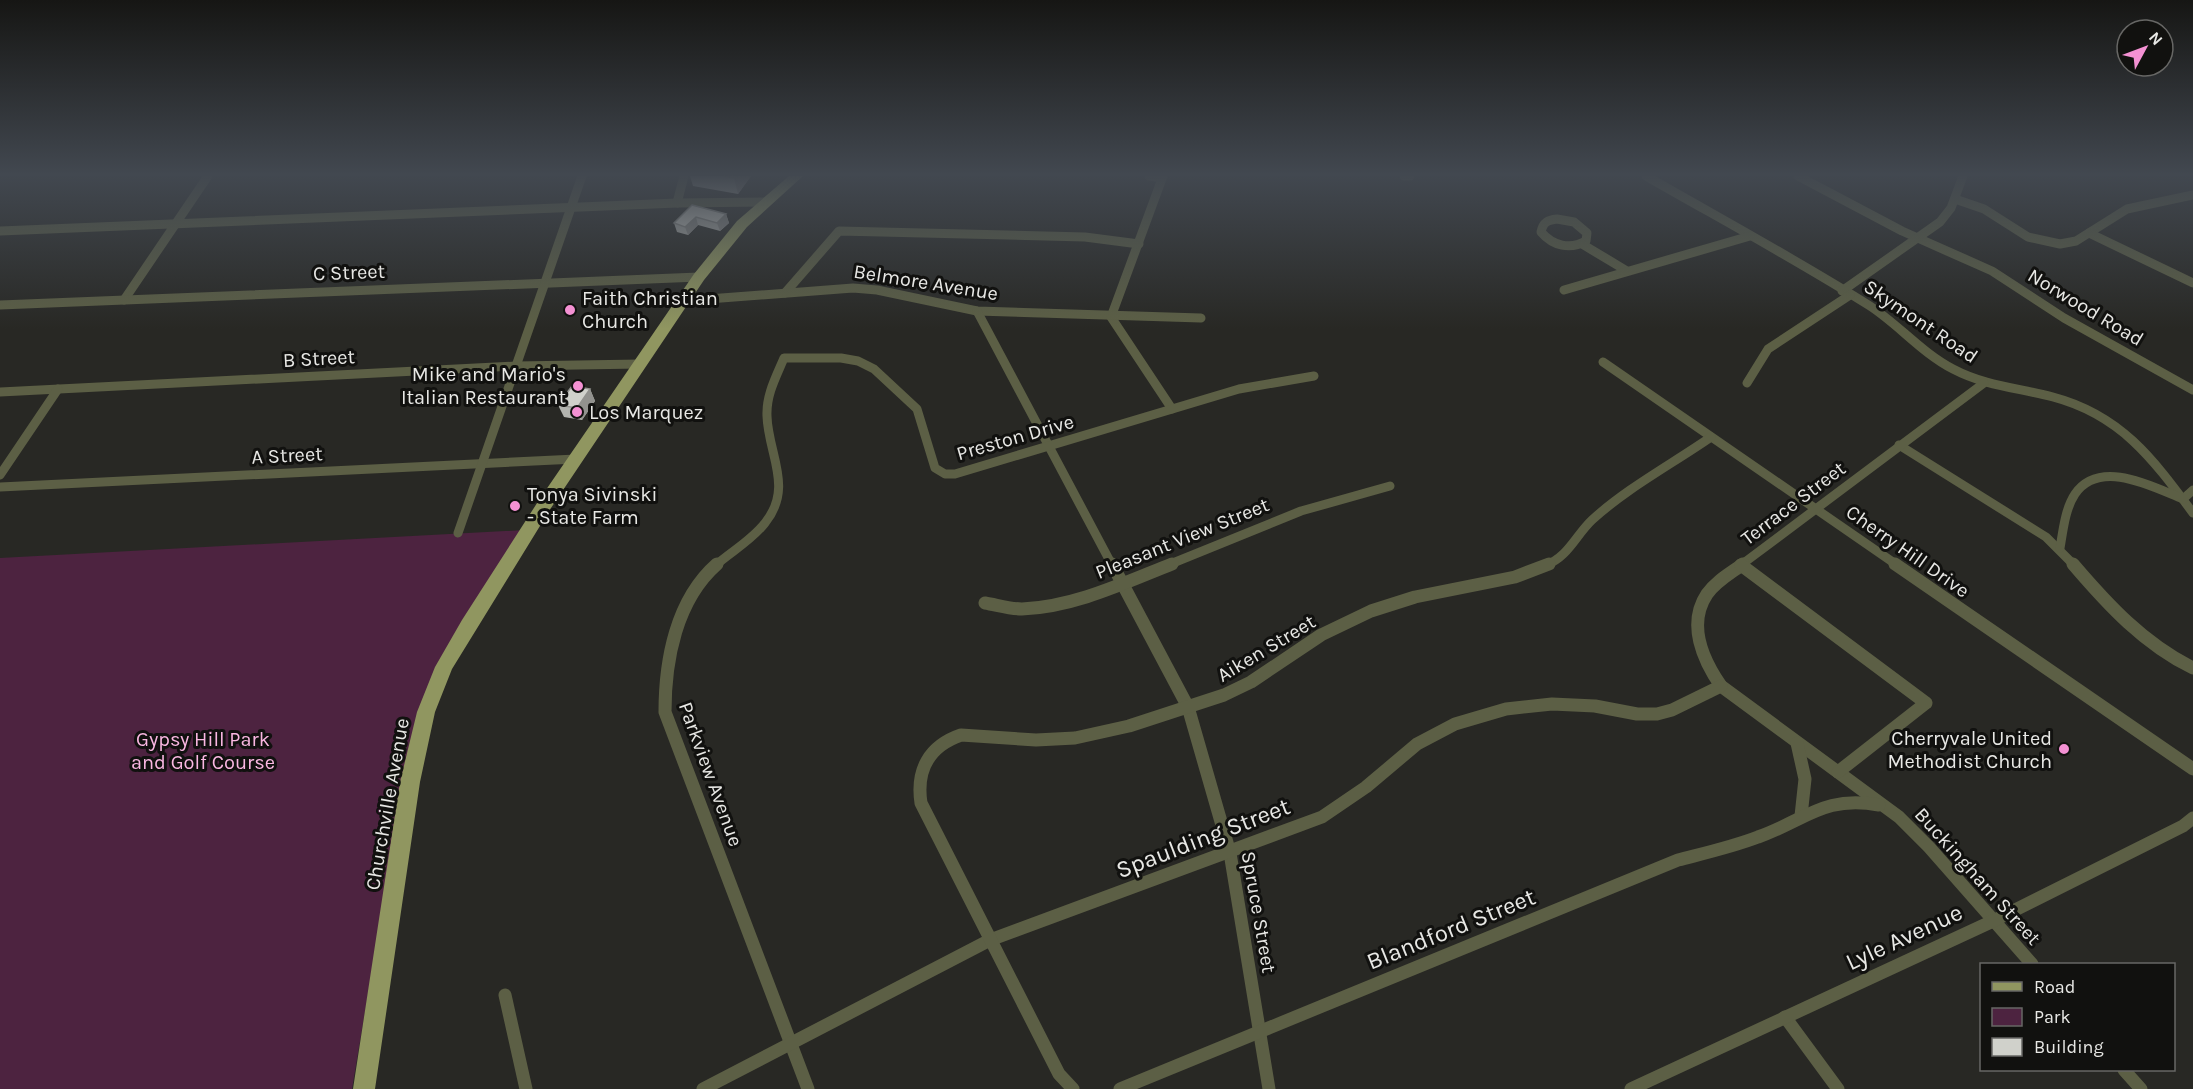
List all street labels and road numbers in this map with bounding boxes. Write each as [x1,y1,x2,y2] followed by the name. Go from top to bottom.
[313,260,386,285] street label: C Street
[852,260,1000,305] street label: Belmore Avenue
[2024,264,2148,351] street label: Norwood Road
[1859,275,1982,368] street label: Skymont Road
[282,345,356,372] street label: B Street
[954,410,1076,465] street label: Preston Drive
[251,442,324,469] street label: A Street
[1737,456,1850,550] street label: Terrace Street
[1092,493,1273,584] street label: Pleasant View Street
[1842,500,1974,602] street label: Cherry Hill Drive
[1213,610,1320,687] street label: Aiken Street
[674,699,747,849] street label: Parkview Avenue
[361,716,414,892] street label: Churchville Avenue
[1112,792,1294,884] street label: Spaulding Street
[1910,803,2046,950] street label: Buckingham Street
[1236,849,1281,975] street label: Spruce Street
[1363,882,1539,976] street label: Blandford Street
[1841,898,1967,976] street label: Lyle Avenue

